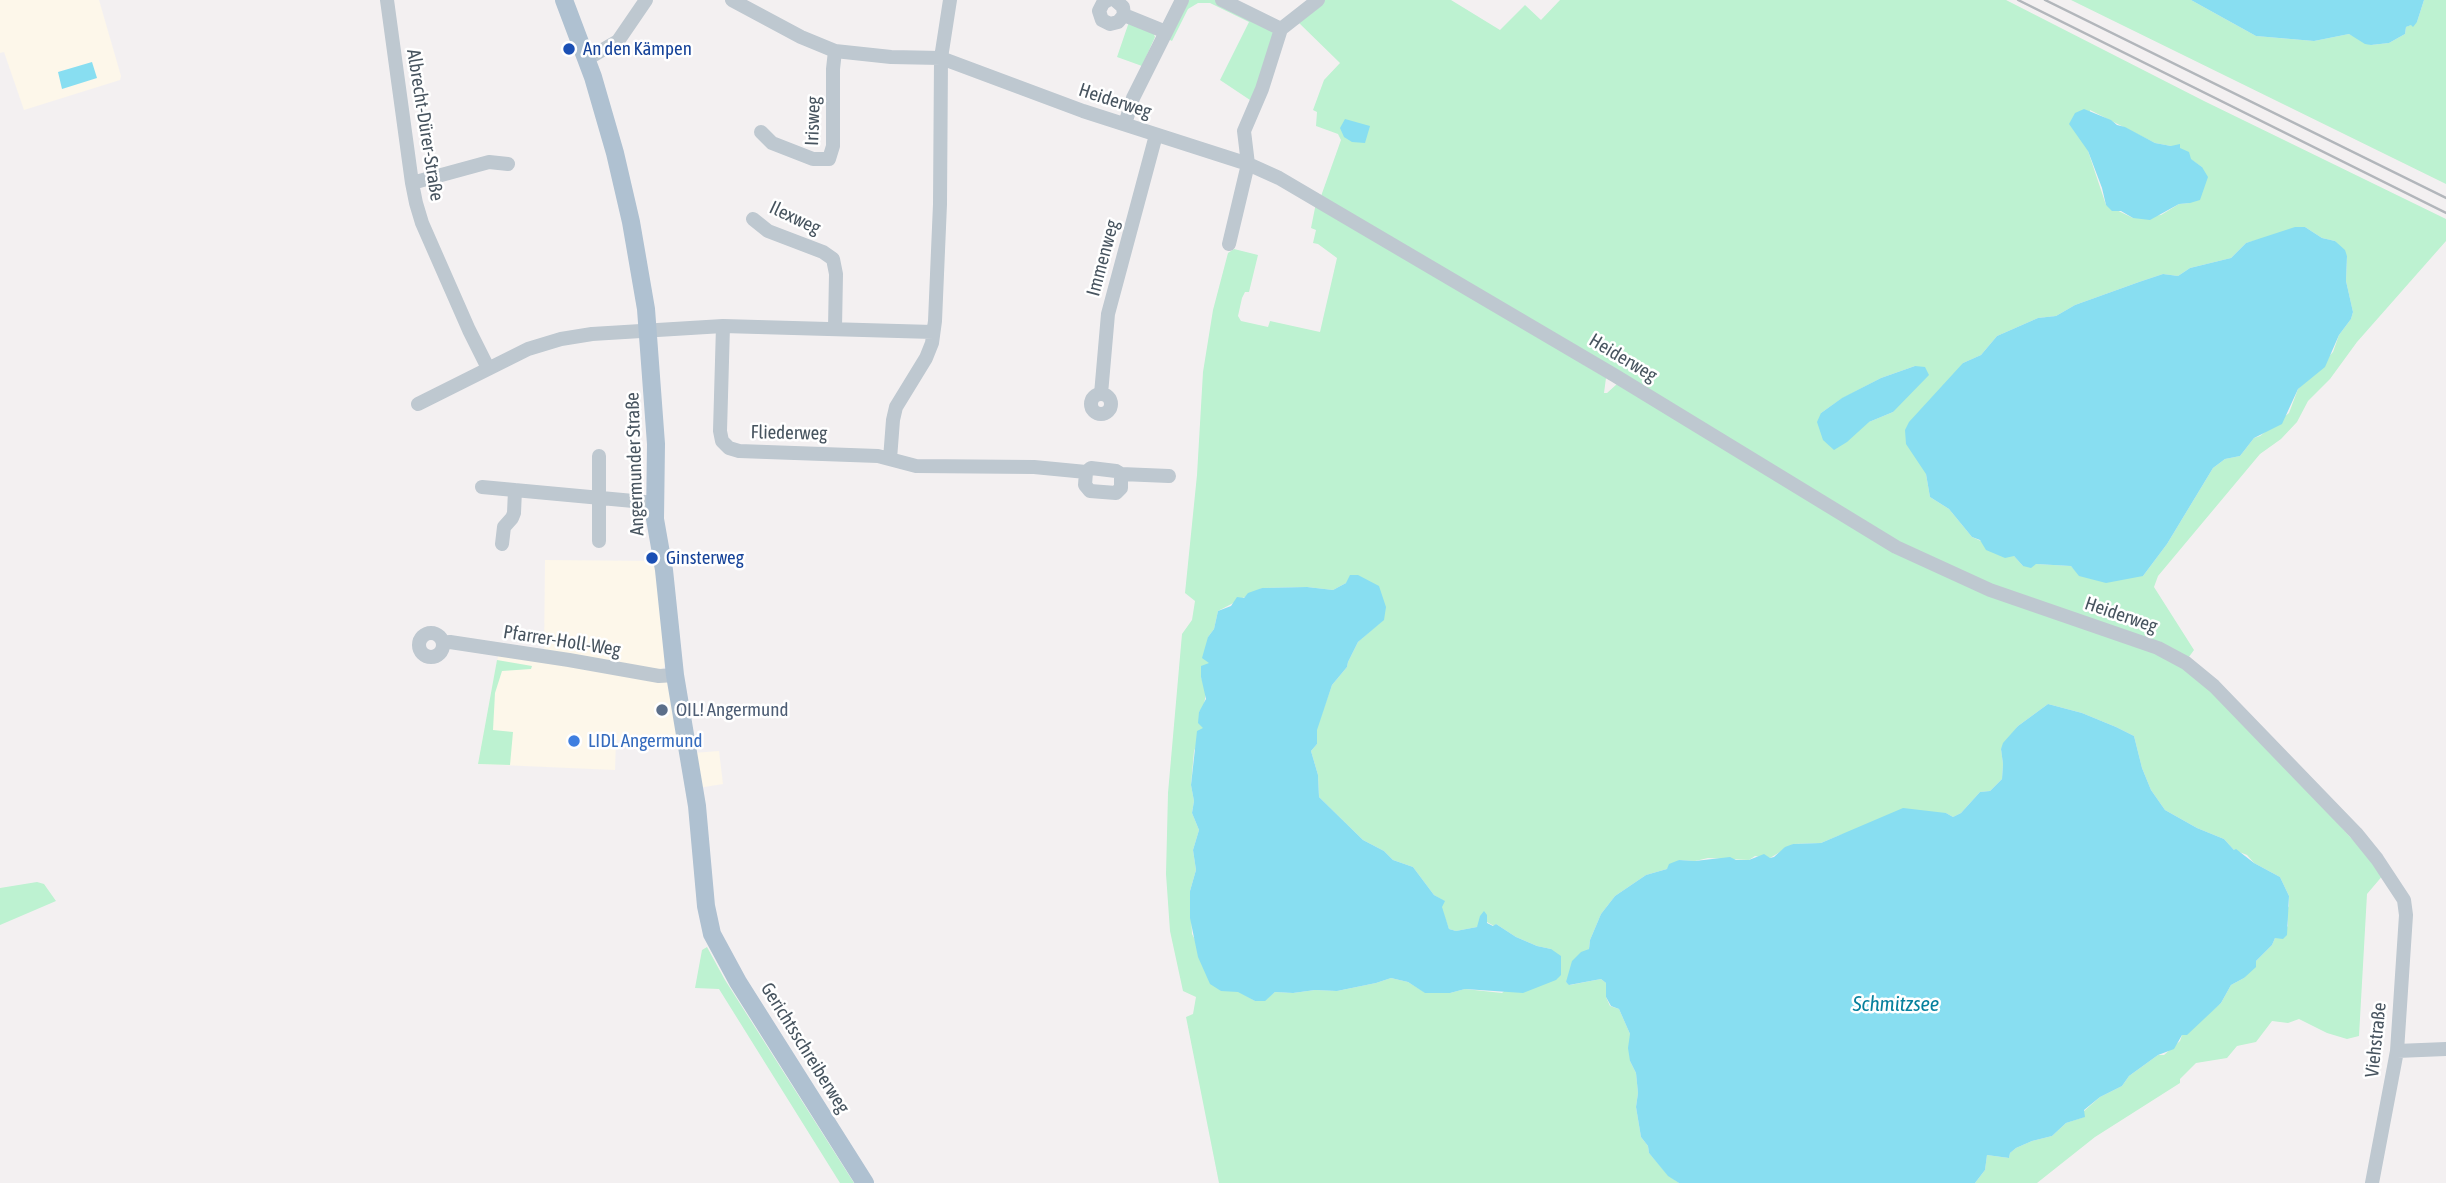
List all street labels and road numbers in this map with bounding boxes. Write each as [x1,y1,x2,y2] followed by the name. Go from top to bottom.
[402,47,448,203] street label: Albrecht-Dürer-Straße
[1076,79,1154,123] street label: Heiderweg
[801,96,825,146] street label: Irisweg
[766,196,824,240] street label: Ilexweg
[1082,217,1124,299] street label: Immenweg
[1585,329,1661,387] street label: Heiderweg
[621,392,649,536] street label: Angermunder Straße
[750,421,828,445] street label: Fliederweg
[2082,592,2160,638] street label: Heiderweg
[502,620,622,662] street label: Pfarrer-Holl-Weg
[756,978,854,1118] street label: Gerichtsschreiberweg
[2361,1001,2391,1079] street label: Viehstraße

